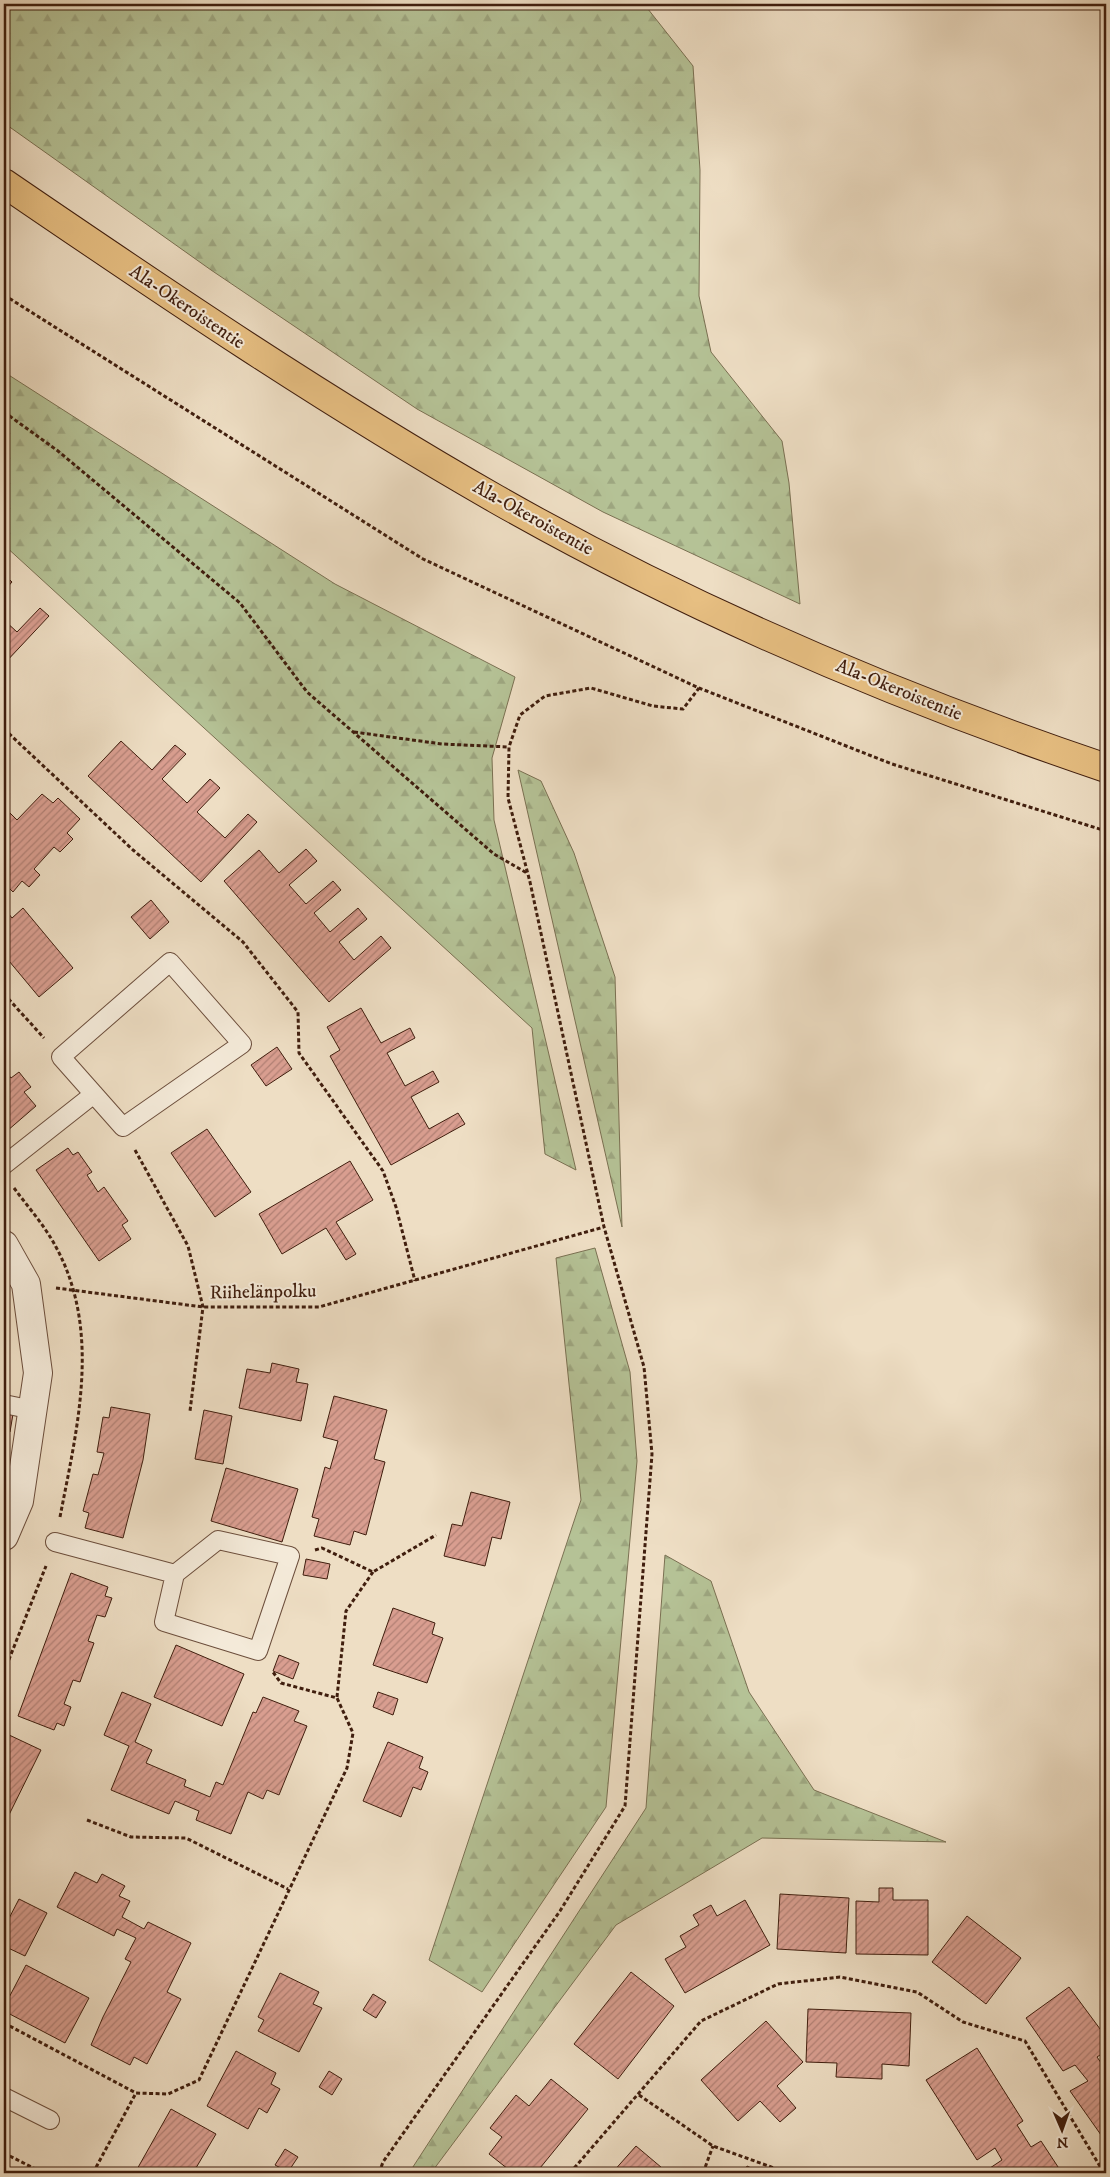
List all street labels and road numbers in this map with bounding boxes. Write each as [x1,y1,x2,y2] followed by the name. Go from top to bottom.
[125,260,249,354] street label: Ala-Okeroistentie
[469,475,597,561] street label: Ala-Okeroistentie
[832,654,966,726] street label: Ala-Okeroistentie
[209,1280,317,1304] street label: Riihelänpolku

